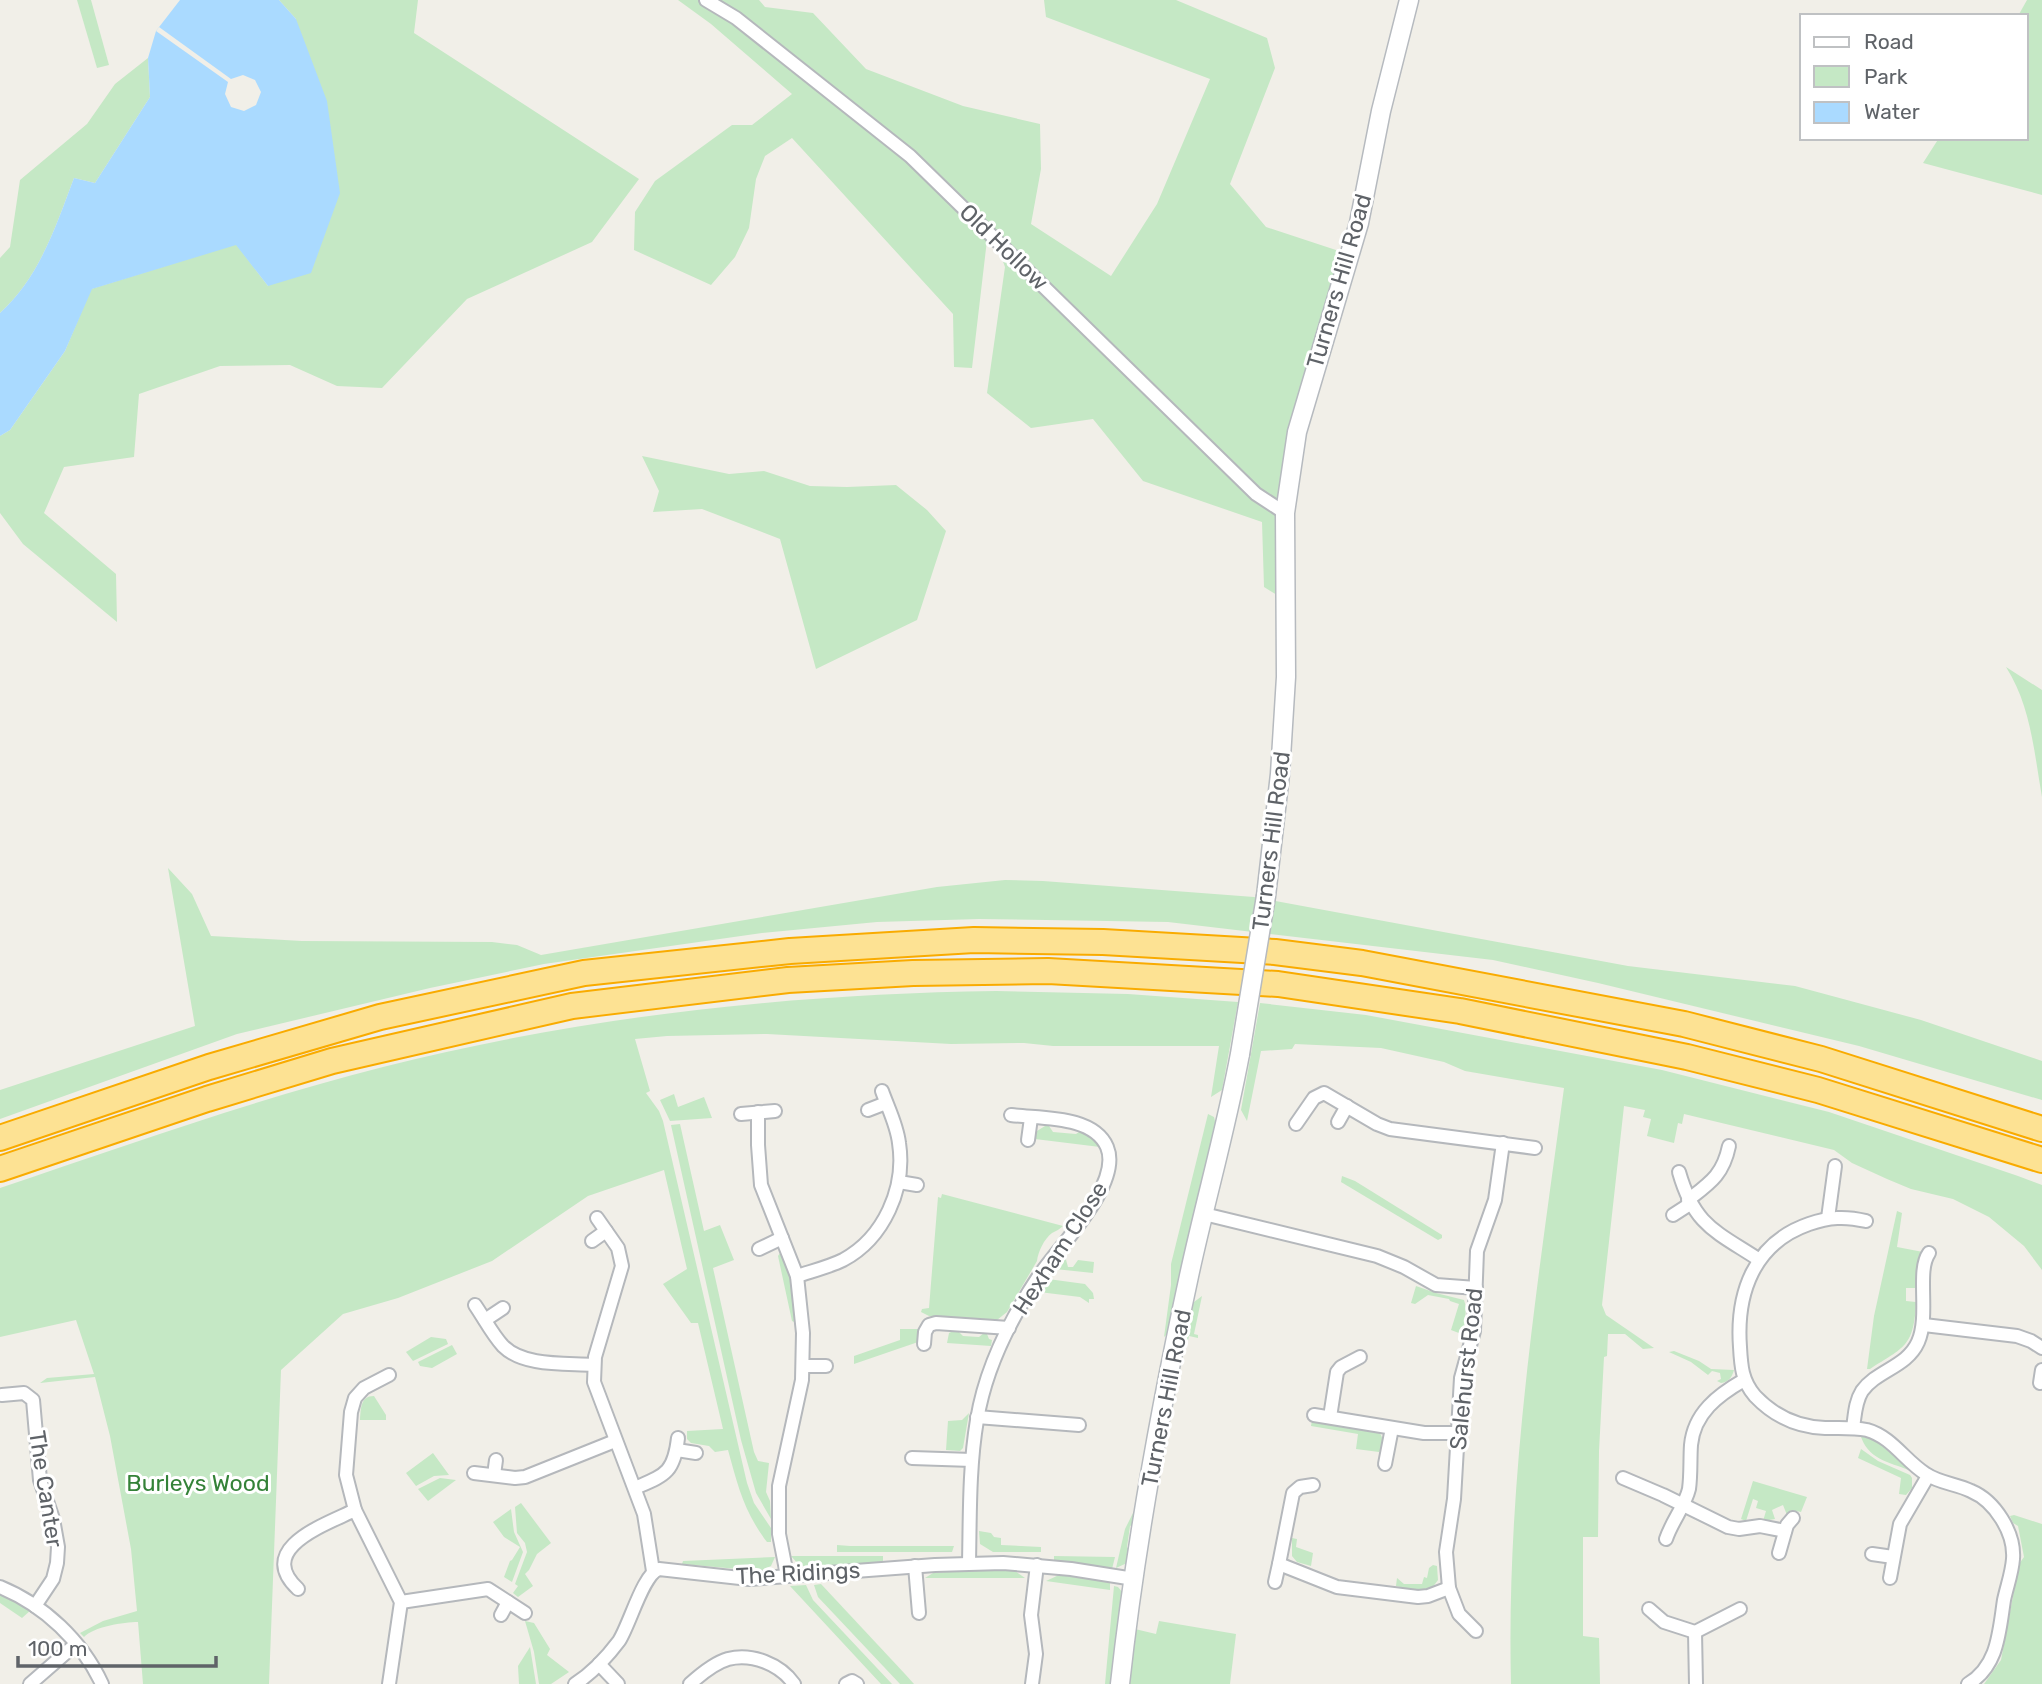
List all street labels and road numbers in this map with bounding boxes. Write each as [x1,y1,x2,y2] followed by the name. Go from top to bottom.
[1301,190,1377,372] street label: Turners Hill Road
[954,198,1054,296] street label: Old Hollow
[1246,750,1296,932] street label: Turners Hill Road
[1007,1176,1113,1320] street label: Hexham Close
[1444,1287,1488,1451] street label: Salehurst Road
[1135,1307,1197,1489] street label: Turners Hill Road
[23,1429,69,1550] street label: The Canter
[735,1556,861,1590] street label: The Ridings

